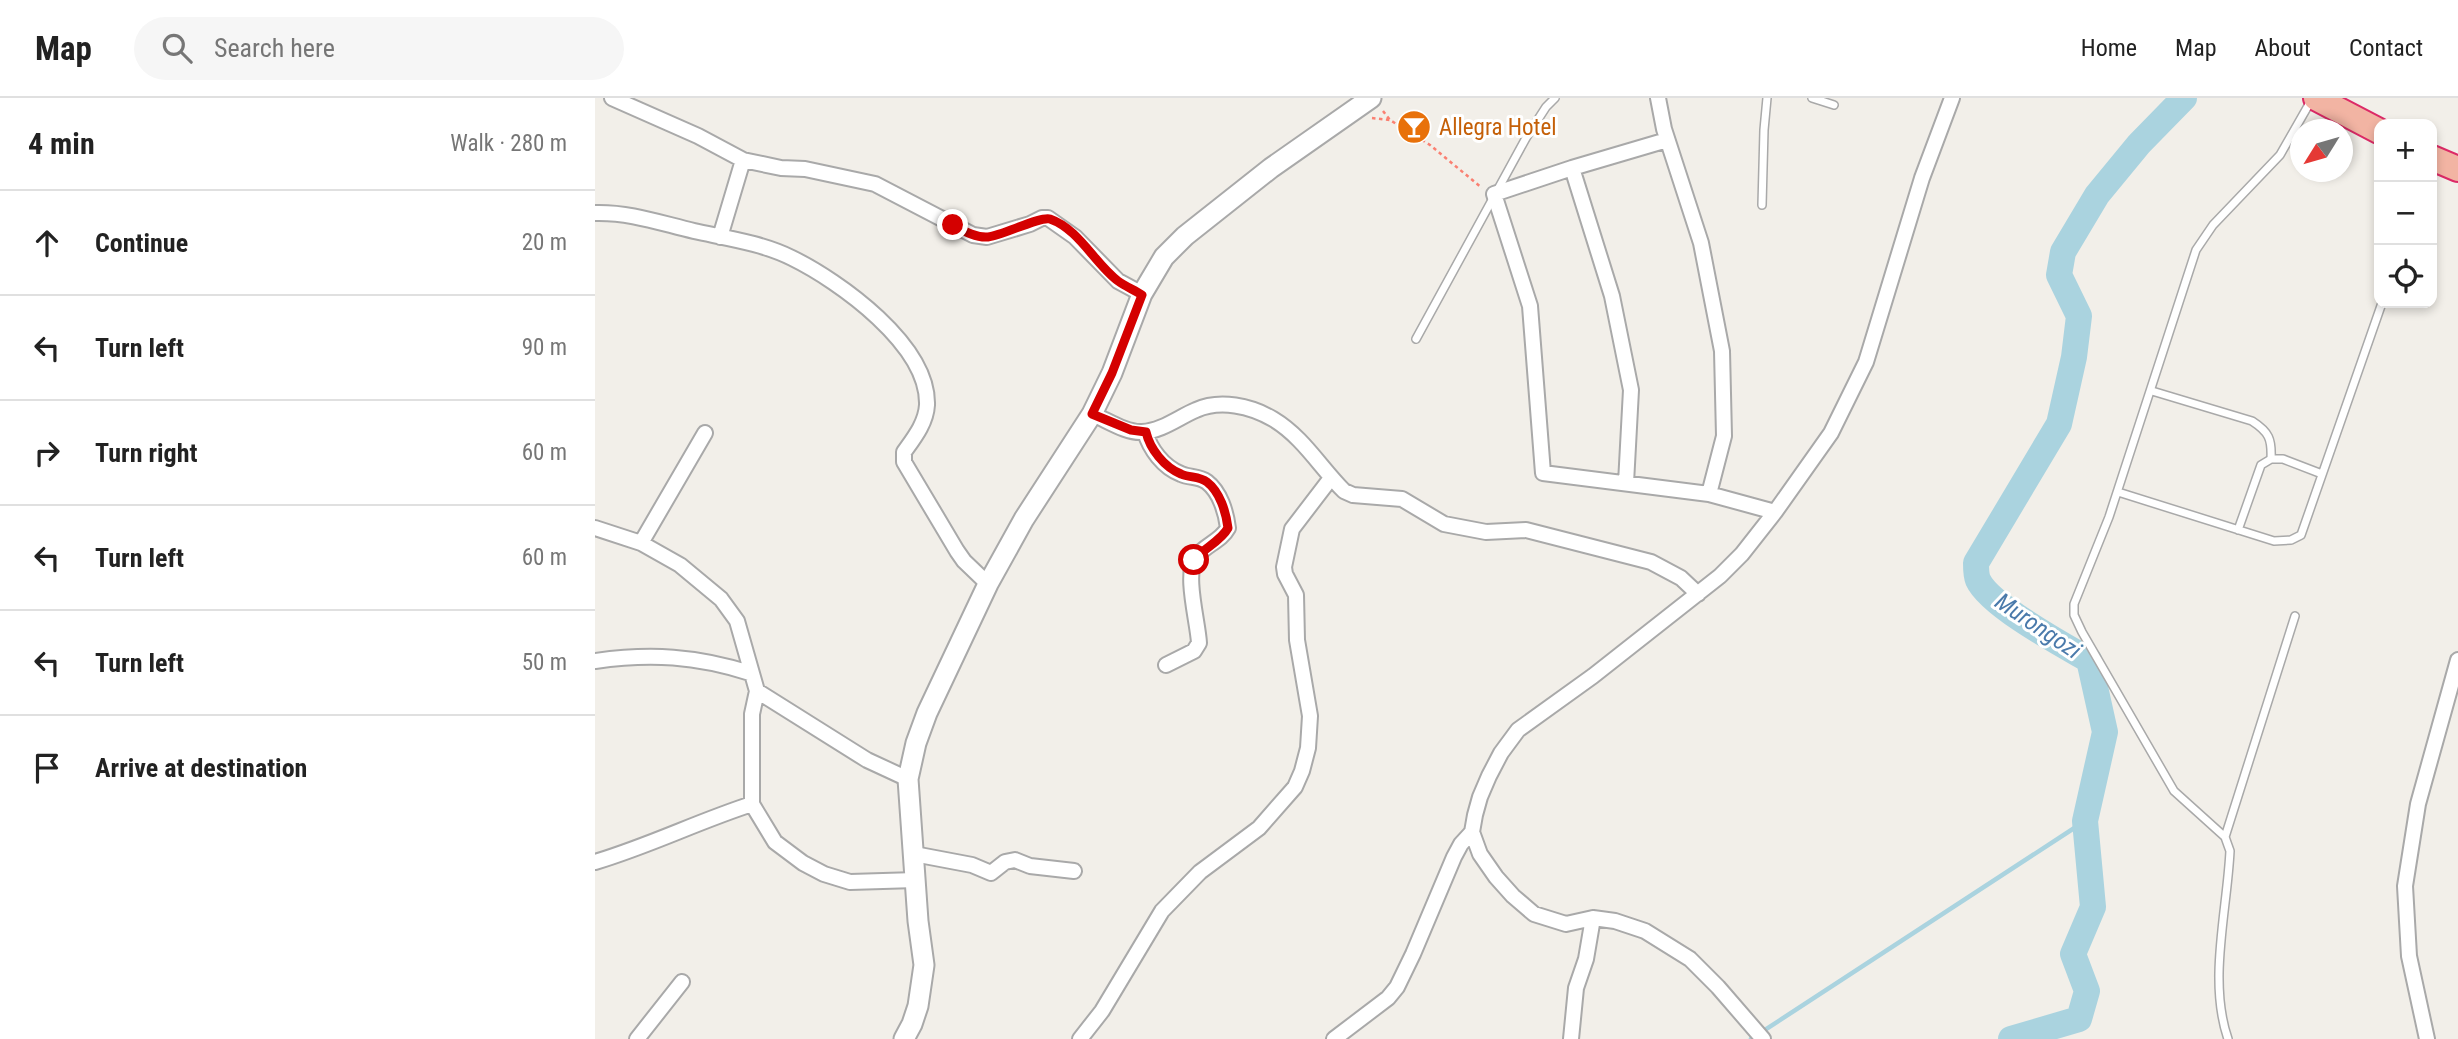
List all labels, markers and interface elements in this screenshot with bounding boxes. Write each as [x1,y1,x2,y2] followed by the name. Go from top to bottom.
[134,17,624,80] search box
[35,29,92,68] text: Map
[158,29,196,67] icon: search
[214,33,335,63] text: Search here
[2081,34,2137,62] text: Home
[2175,34,2217,62] text: Map
[2255,34,2311,62] text: About
[2349,34,2423,62] text: Contact
[1395,108,1433,146] bar icon: Allegra Hotel
[1439,114,1556,141] place label: Allegra Hotel
[2290,119,2353,182] north arrow
[2374,119,2437,308] map controls
[2374,119,2437,182] button: +
[28,126,95,161] text: 4 min
[450,130,567,157] text: Walk · 280 m
[2374,182,2437,245] button: −
[937,209,968,240] route end
[28,224,66,262] icon: ahead
[95,228,188,258] text: Continue
[522,229,567,256] text: 20 m
[2374,245,2437,308] button: locate
[28,329,66,367] icon: left
[95,333,184,363] text: Turn left
[522,334,567,361] text: 90 m
[28,434,66,472] icon: right
[95,438,197,468] text: Turn right
[522,439,567,466] text: 60 m
[28,539,66,577] icon: left
[95,543,184,573] text: Turn left
[522,544,567,571] text: 60 m
[1178,544,1209,575] route start
[1990,587,2087,665] water label: Murongozi
[28,644,66,682] icon: left
[95,648,184,678] text: Turn left
[522,649,567,676] text: 50 m
[28,749,66,787] icon: arrive
[95,753,307,783] text: Arrive at destination

